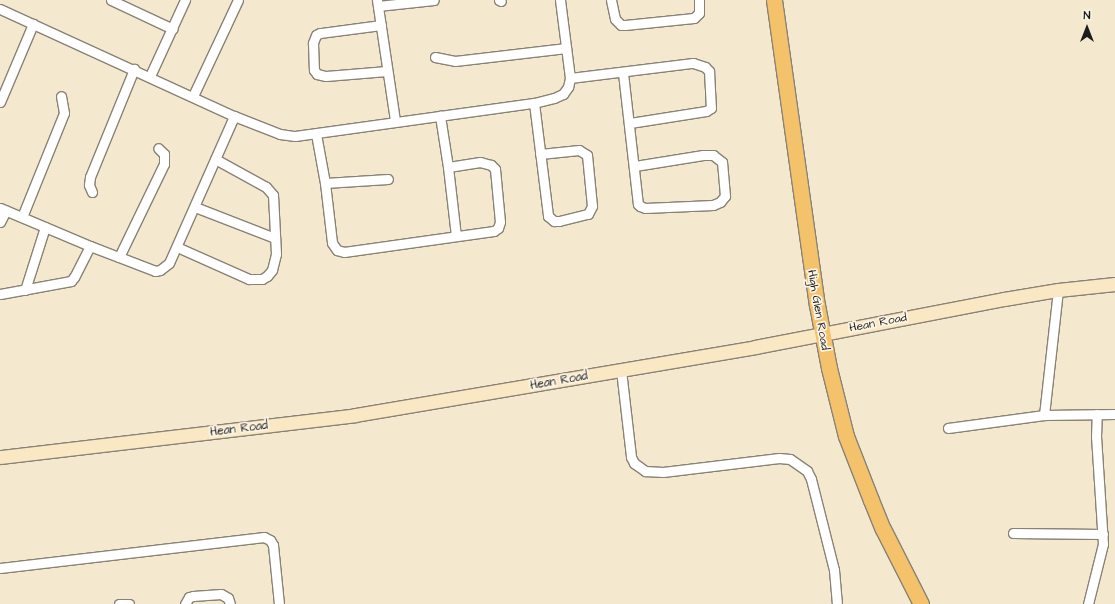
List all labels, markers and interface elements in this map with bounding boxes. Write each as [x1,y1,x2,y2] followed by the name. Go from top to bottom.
[1067,8,1107,48] north arrow
[1084,8,1090,23] text: N
[804,269,832,351] street label: High Glen Road
[848,310,908,336] street label: Hean Road
[529,369,589,393] street label: Hean Road
[209,418,269,440] street label: Hean Road

